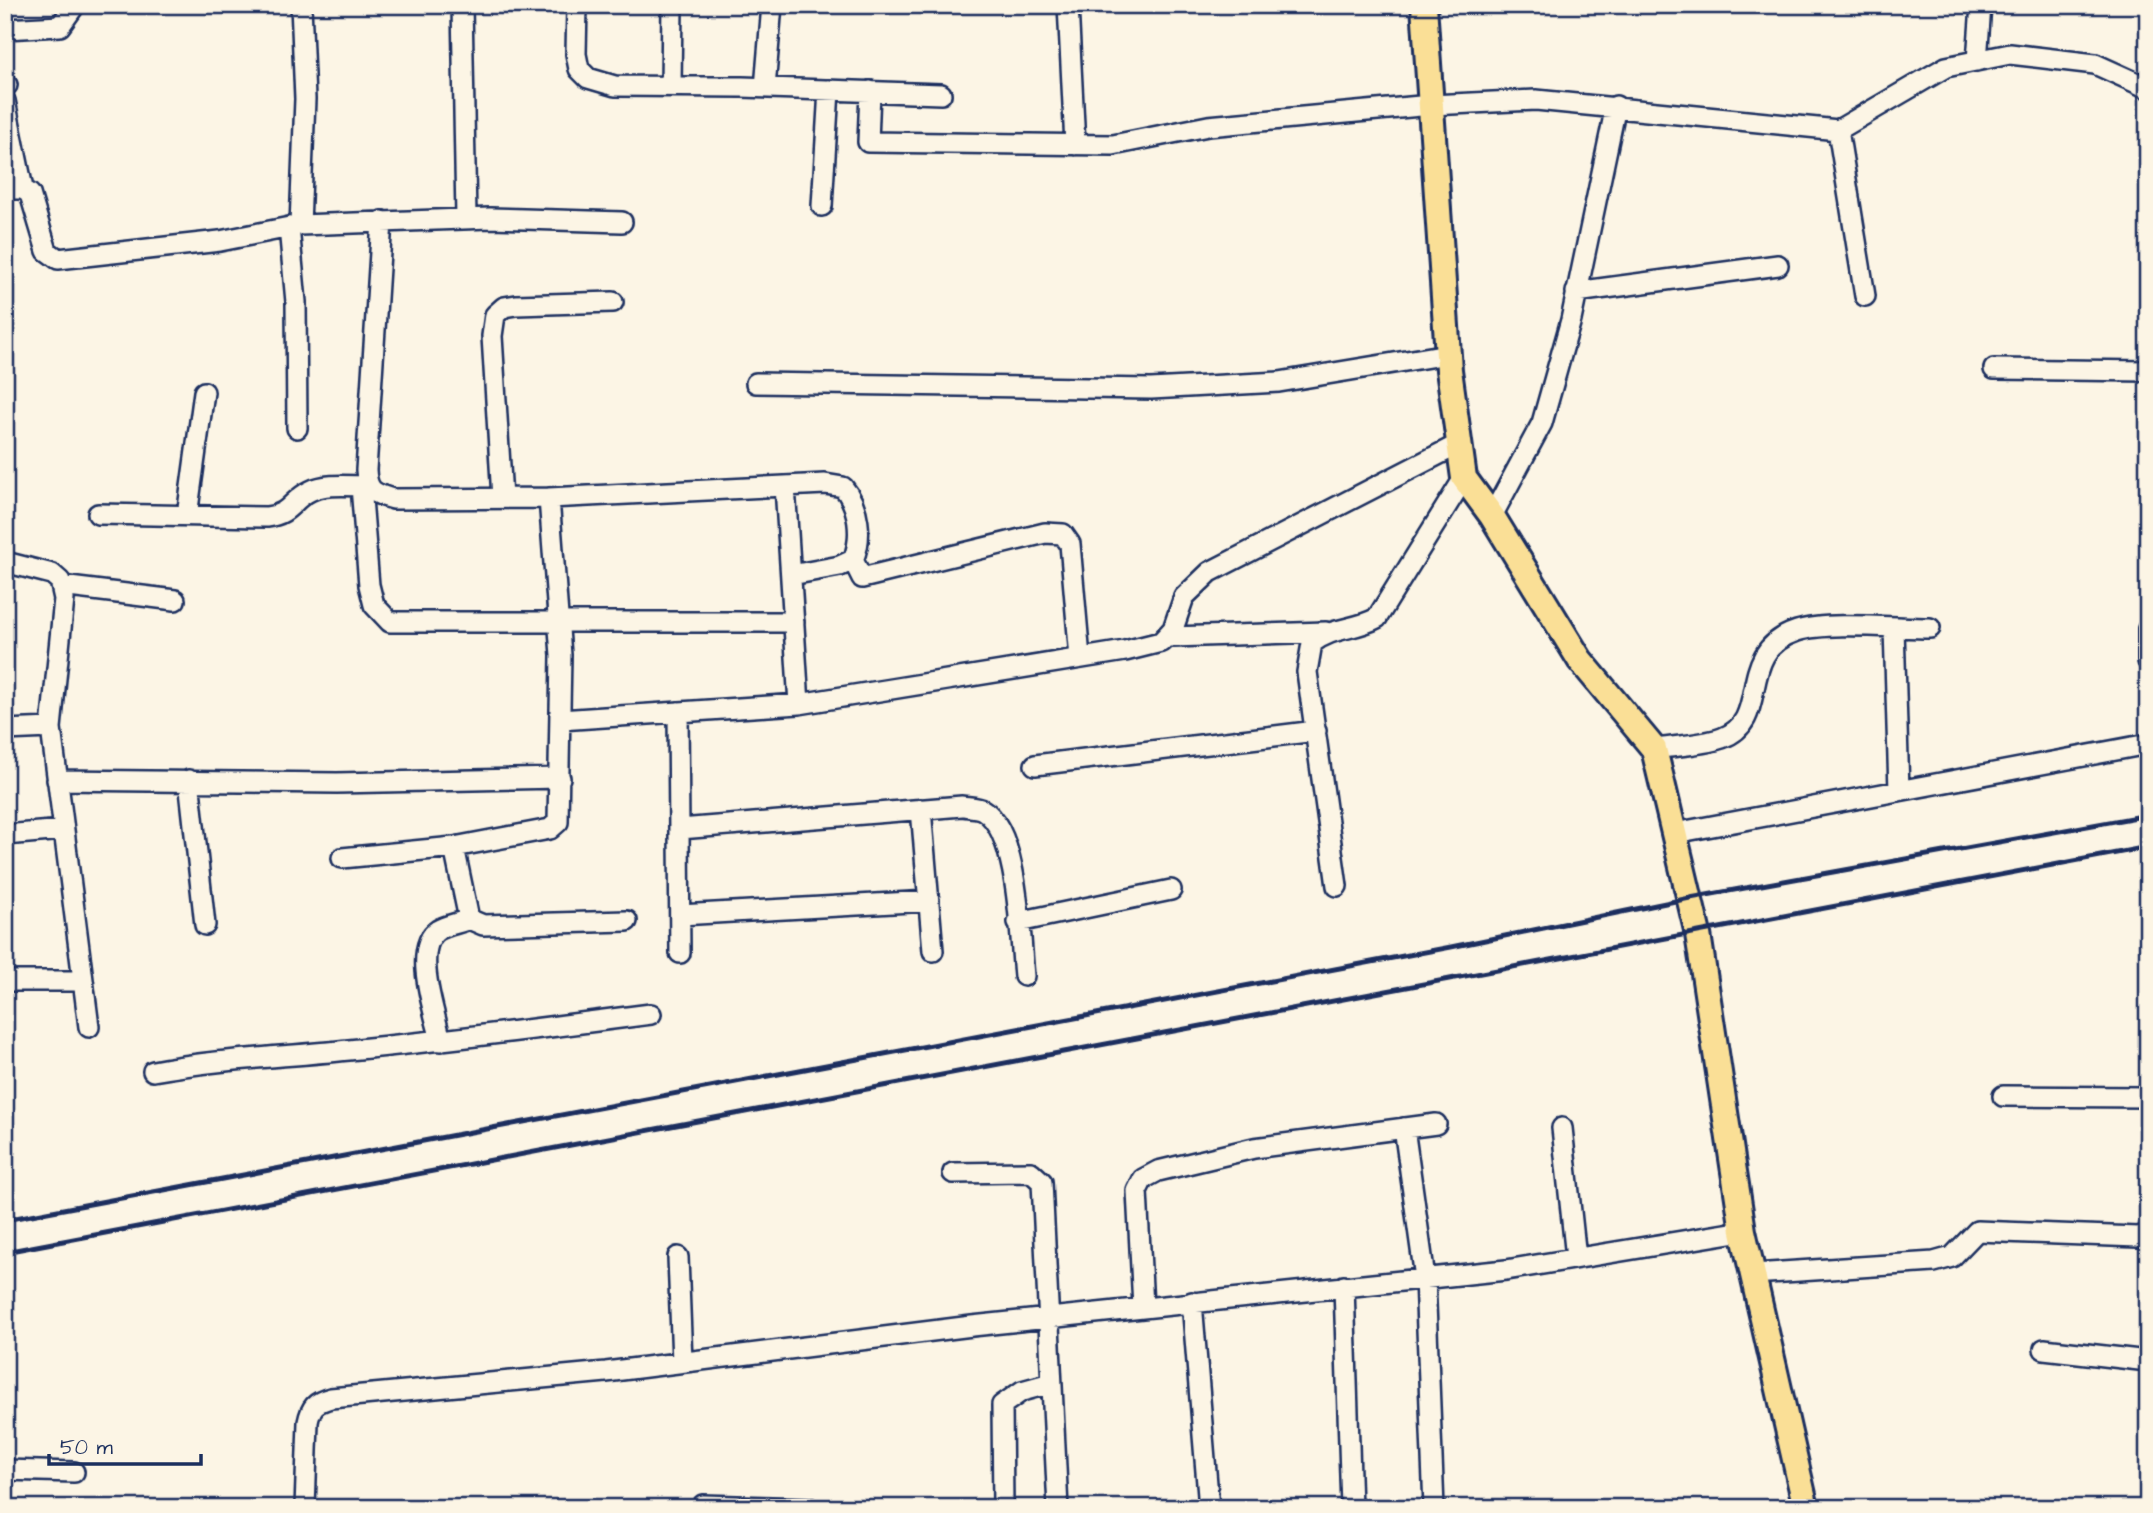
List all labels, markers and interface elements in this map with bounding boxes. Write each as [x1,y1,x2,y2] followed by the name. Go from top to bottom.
[49,1422,201,1466] scale bar
[60,1433,114,1462] text: 50 m

